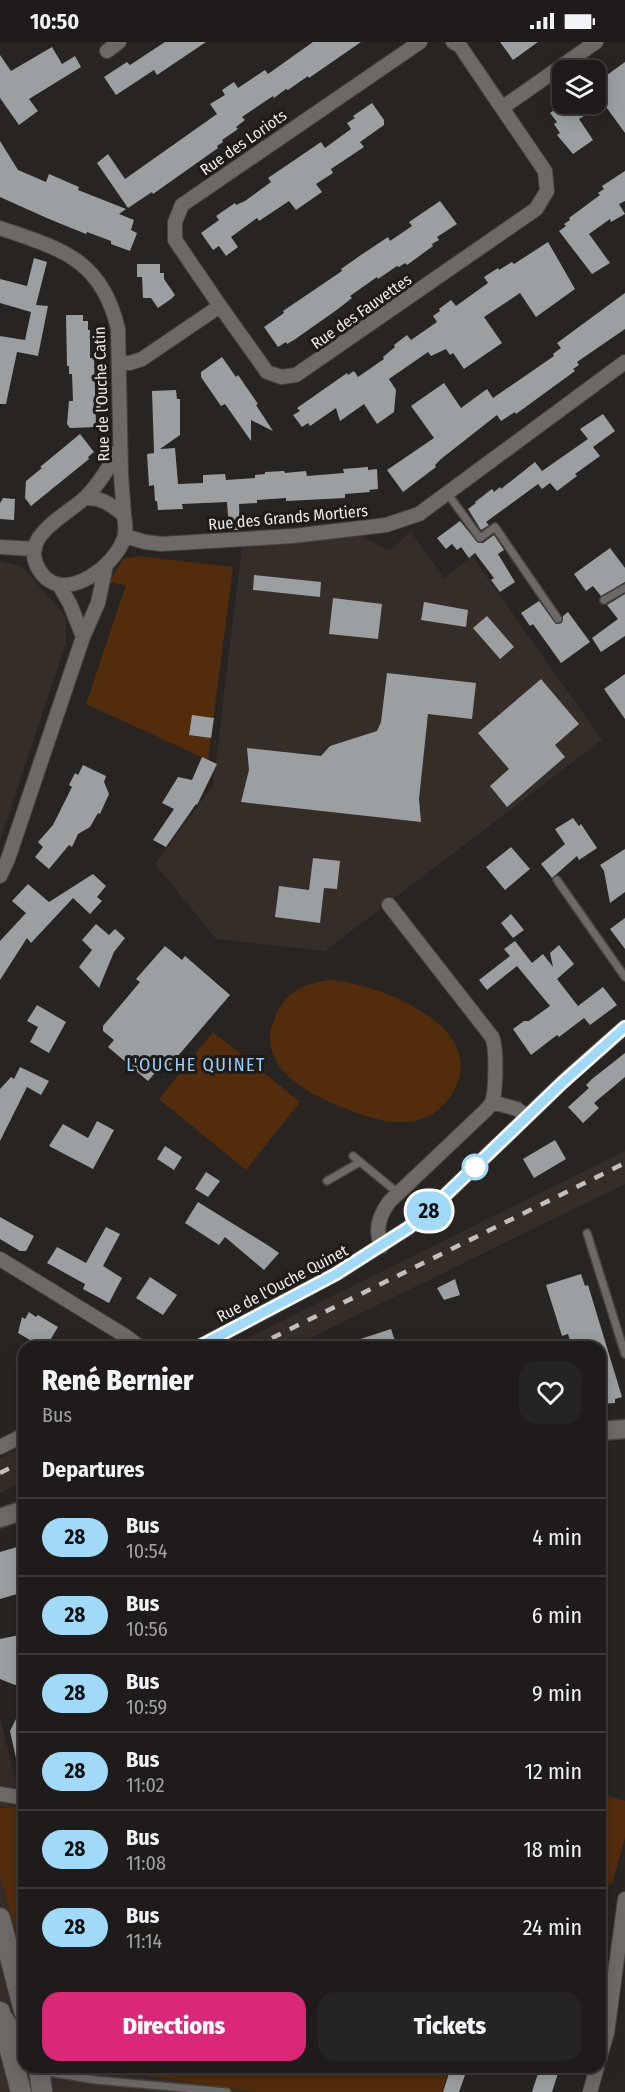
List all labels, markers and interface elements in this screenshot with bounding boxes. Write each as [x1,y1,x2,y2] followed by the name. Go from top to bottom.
[30,8,79,35] text: 10:50
[552,60,606,114] map controls
[552,60,606,114] button: layers
[196,106,290,179] street label: Rue des Loriots
[308,270,415,353] street label: Rue des Fauvettes
[90,326,113,462] street label: Rue de l'Ouche Catin
[207,501,369,534] street label: Rue des Grands Mortiers
[126,1054,266,1076] district label: L'OUCHE QUINET
[462,1154,488,1180] unlabelled marker
[402,1192,456,1230] line badge: 28
[419,1198,439,1224] text: 28
[213,1241,352,1326] street label: Rue de l'Ouche Quinet
[519,1361,582,1424] button: heart
[42,1364,193,1397] text: René Bernier
[42,1403,72,1427] text: Bus
[42,1456,144,1483] text: Departures
[126,1512,159,1539] text: Bus
[65,1524,85,1550] text: 28
[532,1524,582,1551] text: 4 min
[126,1539,167,1563] text: 10:54
[126,1590,159,1617] text: Bus
[65,1602,85,1628] text: 28
[532,1602,582,1629] text: 6 min
[126,1617,168,1641] text: 10:56
[126,1668,159,1695] text: Bus
[65,1680,85,1706] text: 28
[532,1680,582,1707] text: 9 min
[126,1695,167,1719] text: 10:59
[126,1746,159,1773] text: Bus
[65,1758,85,1784] text: 28
[524,1758,582,1785] text: 12 min
[126,1773,165,1797] text: 11:02
[126,1824,159,1851] text: Bus
[65,1836,85,1862] text: 28
[523,1836,582,1863] text: 18 min
[126,1851,166,1875] text: 11:08
[126,1902,159,1929] text: Bus
[65,1914,85,1940] text: 28
[523,1914,582,1941] text: 24 min
[126,1929,162,1953] text: 11:14
[42,1992,306,2061] button: Directions
[318,1992,582,2061] button: Tickets

